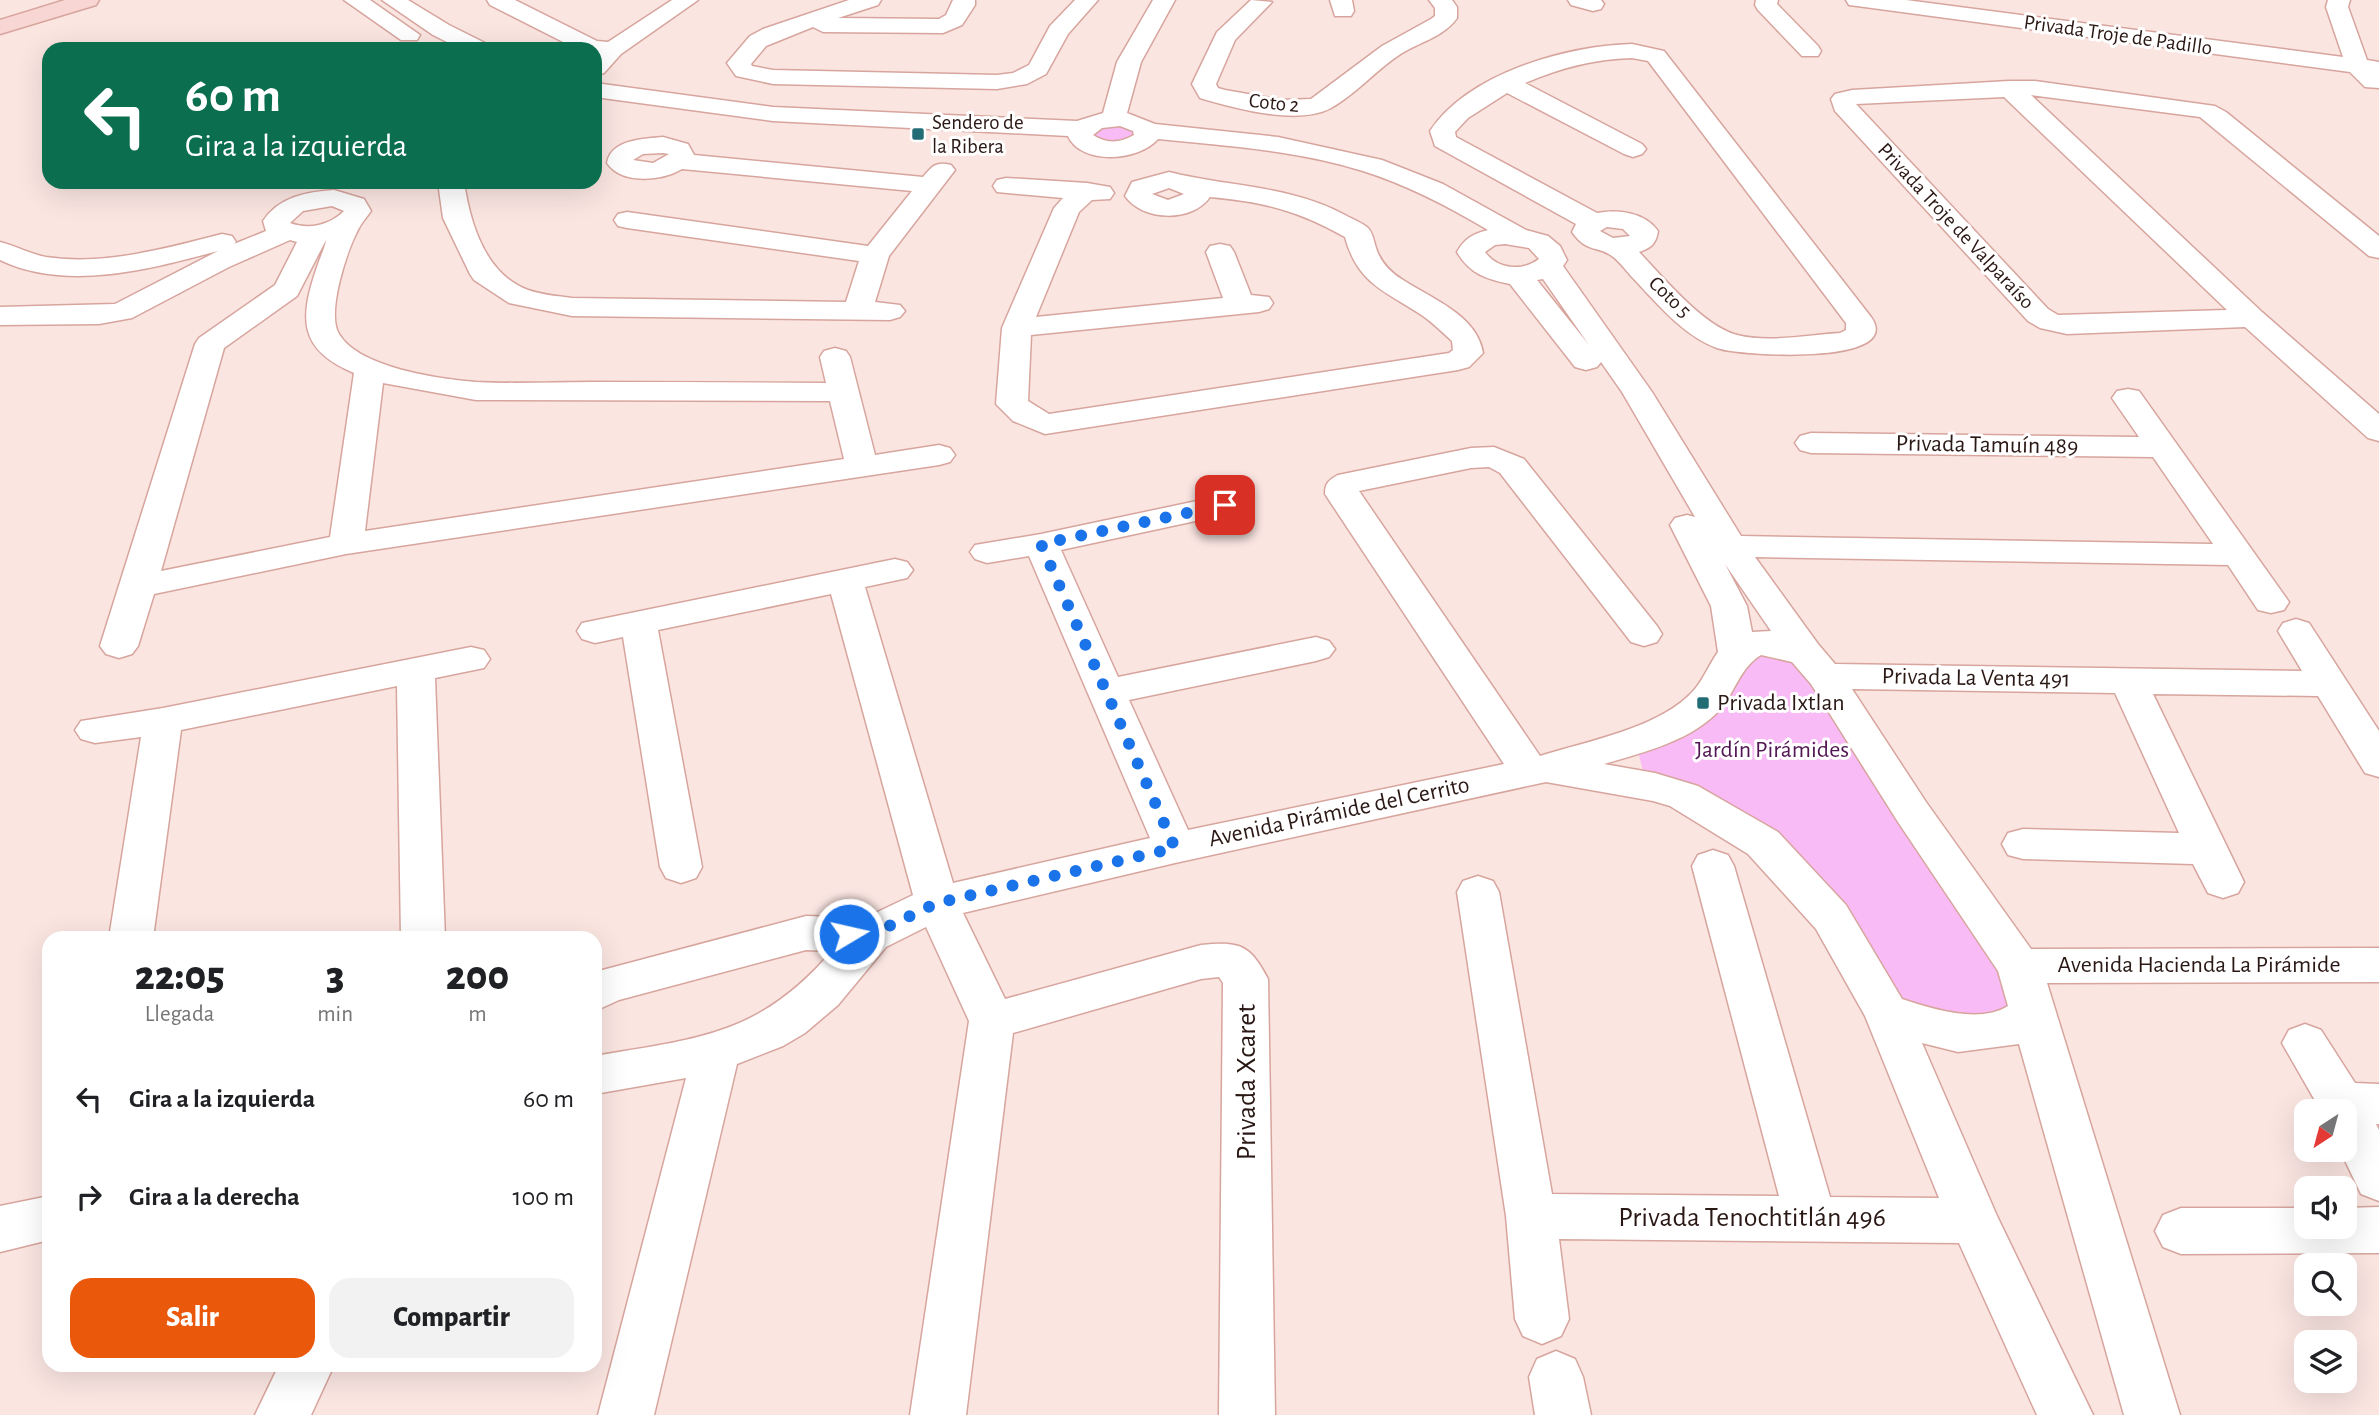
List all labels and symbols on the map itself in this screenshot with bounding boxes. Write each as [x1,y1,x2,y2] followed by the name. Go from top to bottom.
[2022,11,2214,59] street label: Privada Troje de Padillo
[1248,90,1300,116] street label: Coto 2
[932,112,1024,157] place label: Sendero de la Ribera
[910,126,926,142] marker: Sendero de la Ribera
[1874,139,2038,313] street label: Privada Troje de Valparaíso
[1645,272,1695,322] street label: Coto 5
[1895,431,2079,459] street label: Privada Tamuín 489
[1195,475,1255,535] pin
[1881,664,2071,692] street label: Privada La Venta 491
[1717,691,1845,715] place label: Privada Ixtlan
[1695,695,1711,711] marker: Privada Ixtlan
[1695,738,1849,762] park label: Jardín Pirámides
[1206,773,1472,851] street label: Avenida Pirámide del Cerrito
[812,897,886,971] position arrow
[2057,953,2341,977] street label: Avenida Hacienda La Pirámide
[1233,1004,1261,1160] street label: Privada Xcaret
[2294,1099,2357,1162] north arrow
[1618,1204,1886,1232] street label: Privada Tenochtitlán 496

